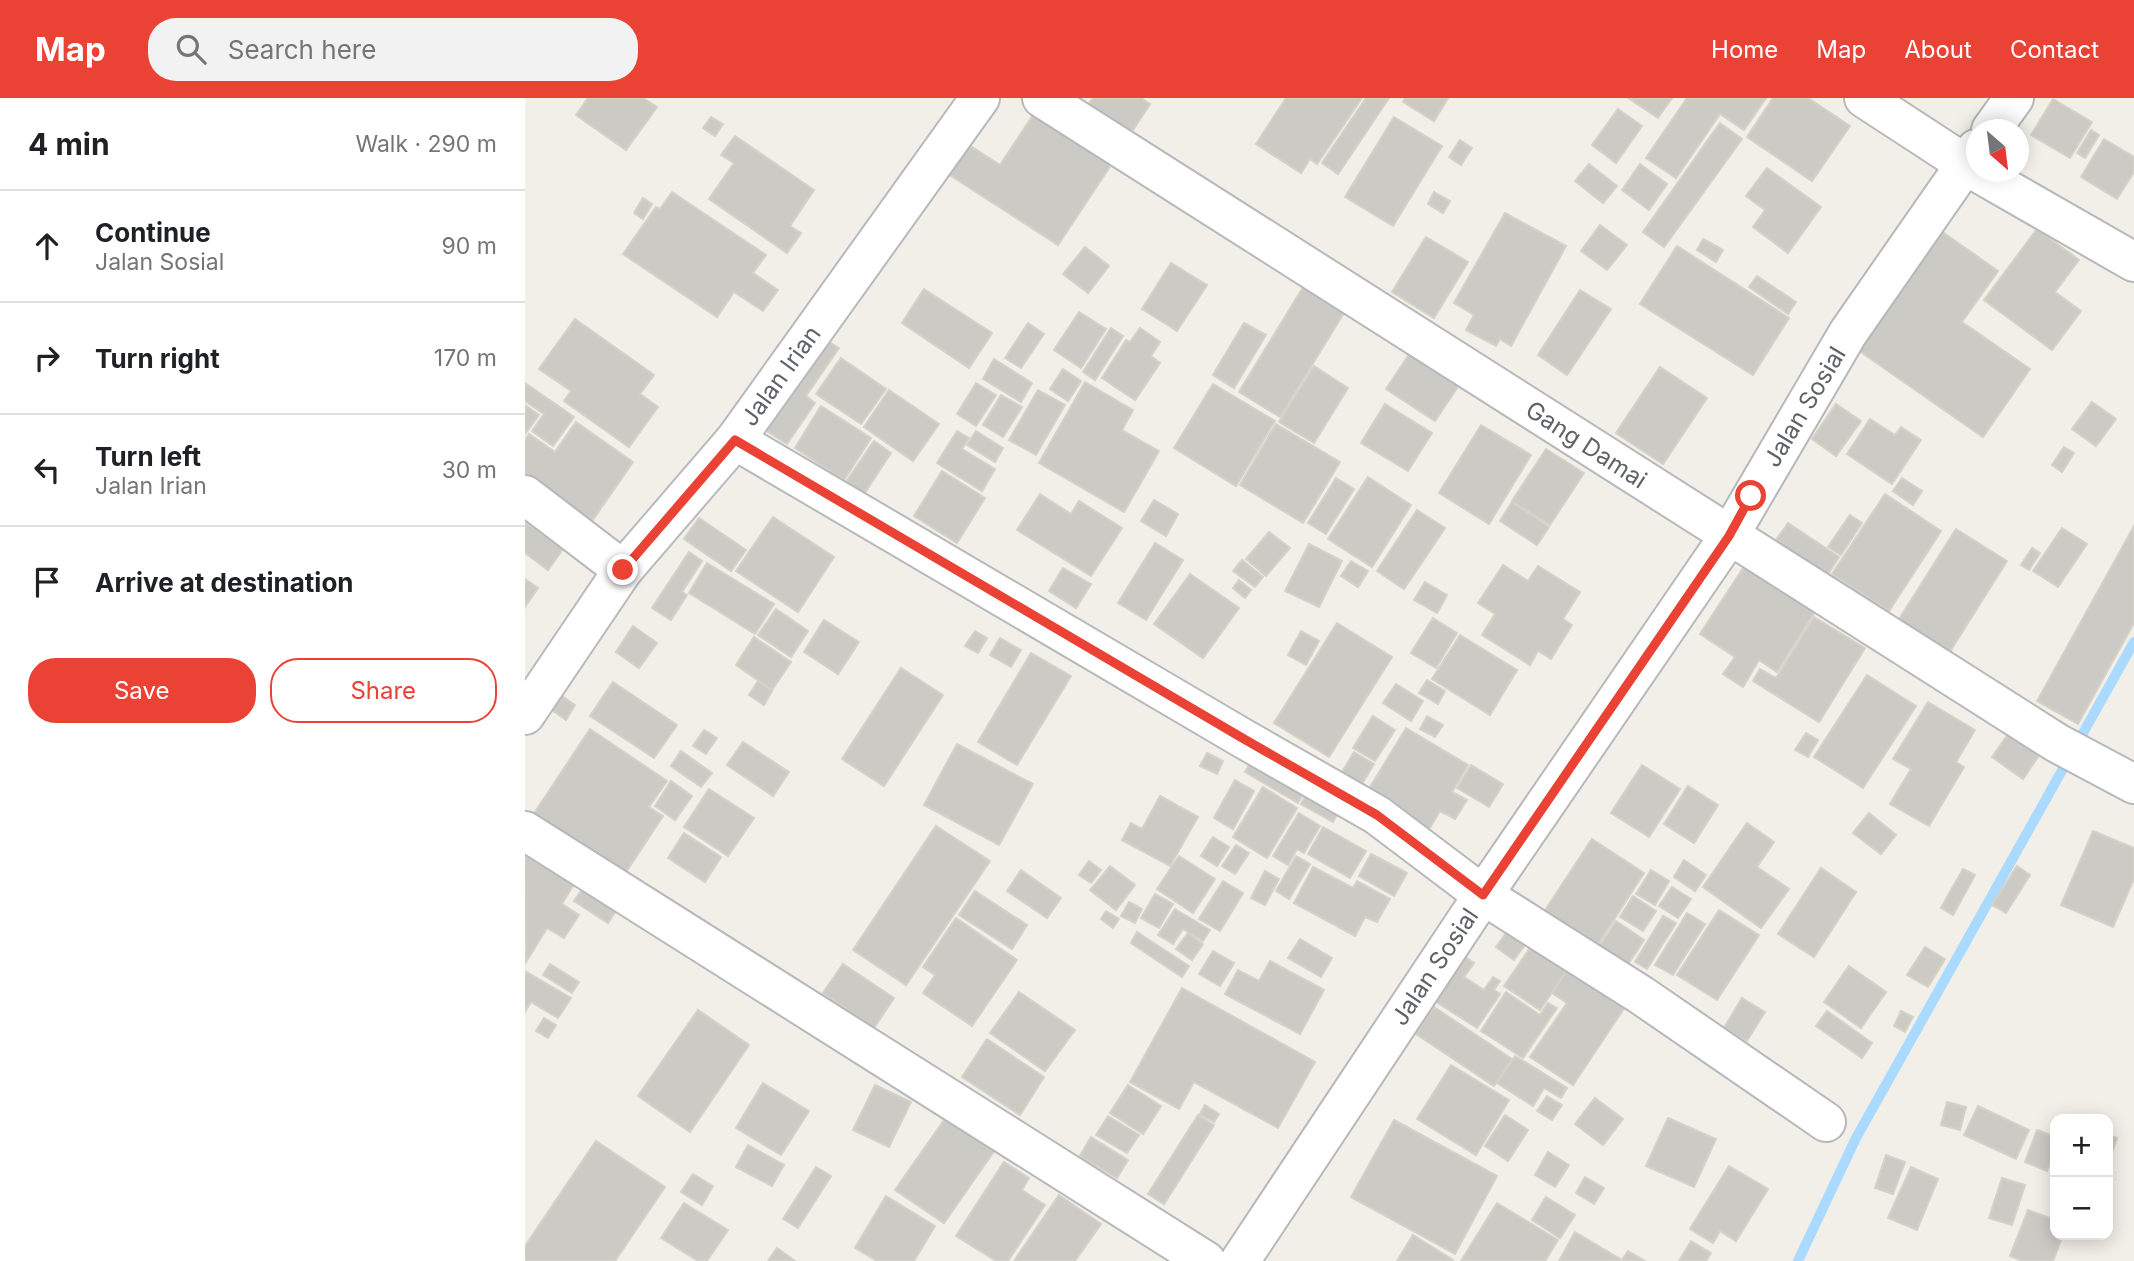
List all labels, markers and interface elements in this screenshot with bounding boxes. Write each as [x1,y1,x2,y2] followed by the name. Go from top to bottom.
[148,18,638,81] search box
[35,29,106,69] text: Map
[172,30,210,68] icon: search
[228,34,376,65] text: Search here
[1711,35,1778,64] text: Home
[1816,35,1866,64] text: Map
[1904,35,1972,64] text: About
[2010,35,2099,64] text: Contact
[1966,119,2029,182] north arrow
[28,126,110,162] text: 4 min
[355,130,497,158] text: Walk · 290 m
[95,217,211,248] text: Continue
[28,227,66,265] icon: ahead
[442,232,497,260] text: 90 m
[95,248,224,276] text: Jalan Sosial
[735,320,827,431] street label: Jalan Irian
[28,339,66,377] icon: right
[1757,341,1852,472] street label: Jalan Sosial
[95,343,220,374] text: Turn right
[434,344,497,372] text: 170 m
[1520,395,1652,494] street label: Gang Damai
[95,441,201,472] text: Turn left
[28,451,66,489] icon: left
[442,456,497,484] text: 30 m
[95,472,207,500] text: Jalan Irian
[1735,480,1766,511] route start
[607,554,638,585] route end
[28,563,66,601] icon: arrive
[95,567,354,598] text: Arrive at destination
[28,658,256,723] button: Save
[270,658,497,723] button: Share
[1385,903,1484,1031] street label: Jalan Sosial
[2050,1114,2113,1240] map controls
[2050,1114,2113,1177] button: +
[2050,1177,2113,1240] button: −

